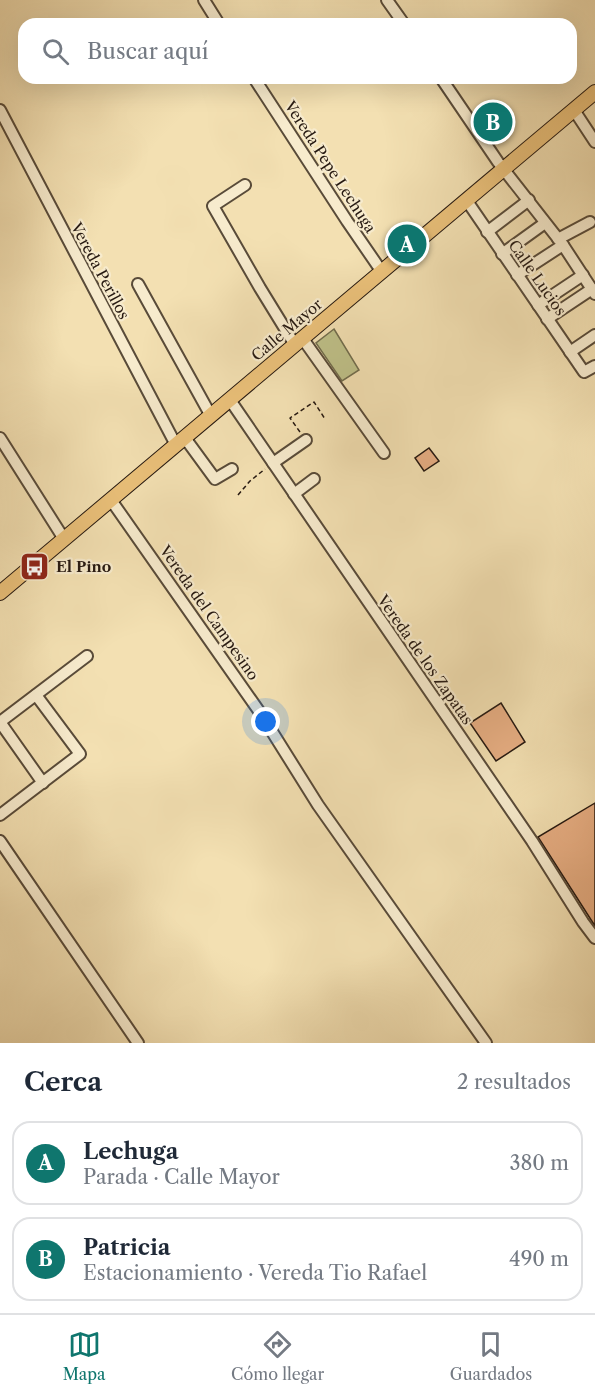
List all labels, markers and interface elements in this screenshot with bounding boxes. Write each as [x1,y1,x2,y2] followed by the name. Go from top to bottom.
[18,18,577,84] search box
[39,35,72,68] icon: search
[87,38,209,65] text: Buscar aquí
[280,96,380,236] street label: Vereda Pepe Lechuga
[474,100,512,144] pin: B
[67,218,134,322] street label: Vereda Perillos
[388,222,426,266] pin: A
[504,236,570,319] street label: Calle Lucios
[247,294,327,365] street label: Calle Mayor
[155,541,263,684] street label: Vereda del Campesino
[19,551,51,583] bus stop icon: El Pino
[56,557,111,576] place label: El Pino
[373,590,477,728] street label: Vereda de los Zapatas
[251,707,280,736] your location
[24,1066,102,1098] text: Cerca
[457,1070,571,1094] text: 2 resultados
[83,1138,178,1165] text: Lechuga
[38,1151,53,1175] text: A
[510,1151,569,1175] text: 380 m
[83,1165,280,1189] text: Parada · Calle Mayor
[83,1234,171,1261] text: Patricia
[38,1247,53,1271] text: B
[509,1247,569,1271] text: 490 m
[83,1261,427,1285] text: Estacionamiento · Vereda Tio Rafael
[63,1328,106,1384] tab: Mapa
[231,1328,324,1384] tab: Cómo llegar
[450,1328,532,1384] tab: Guardados

